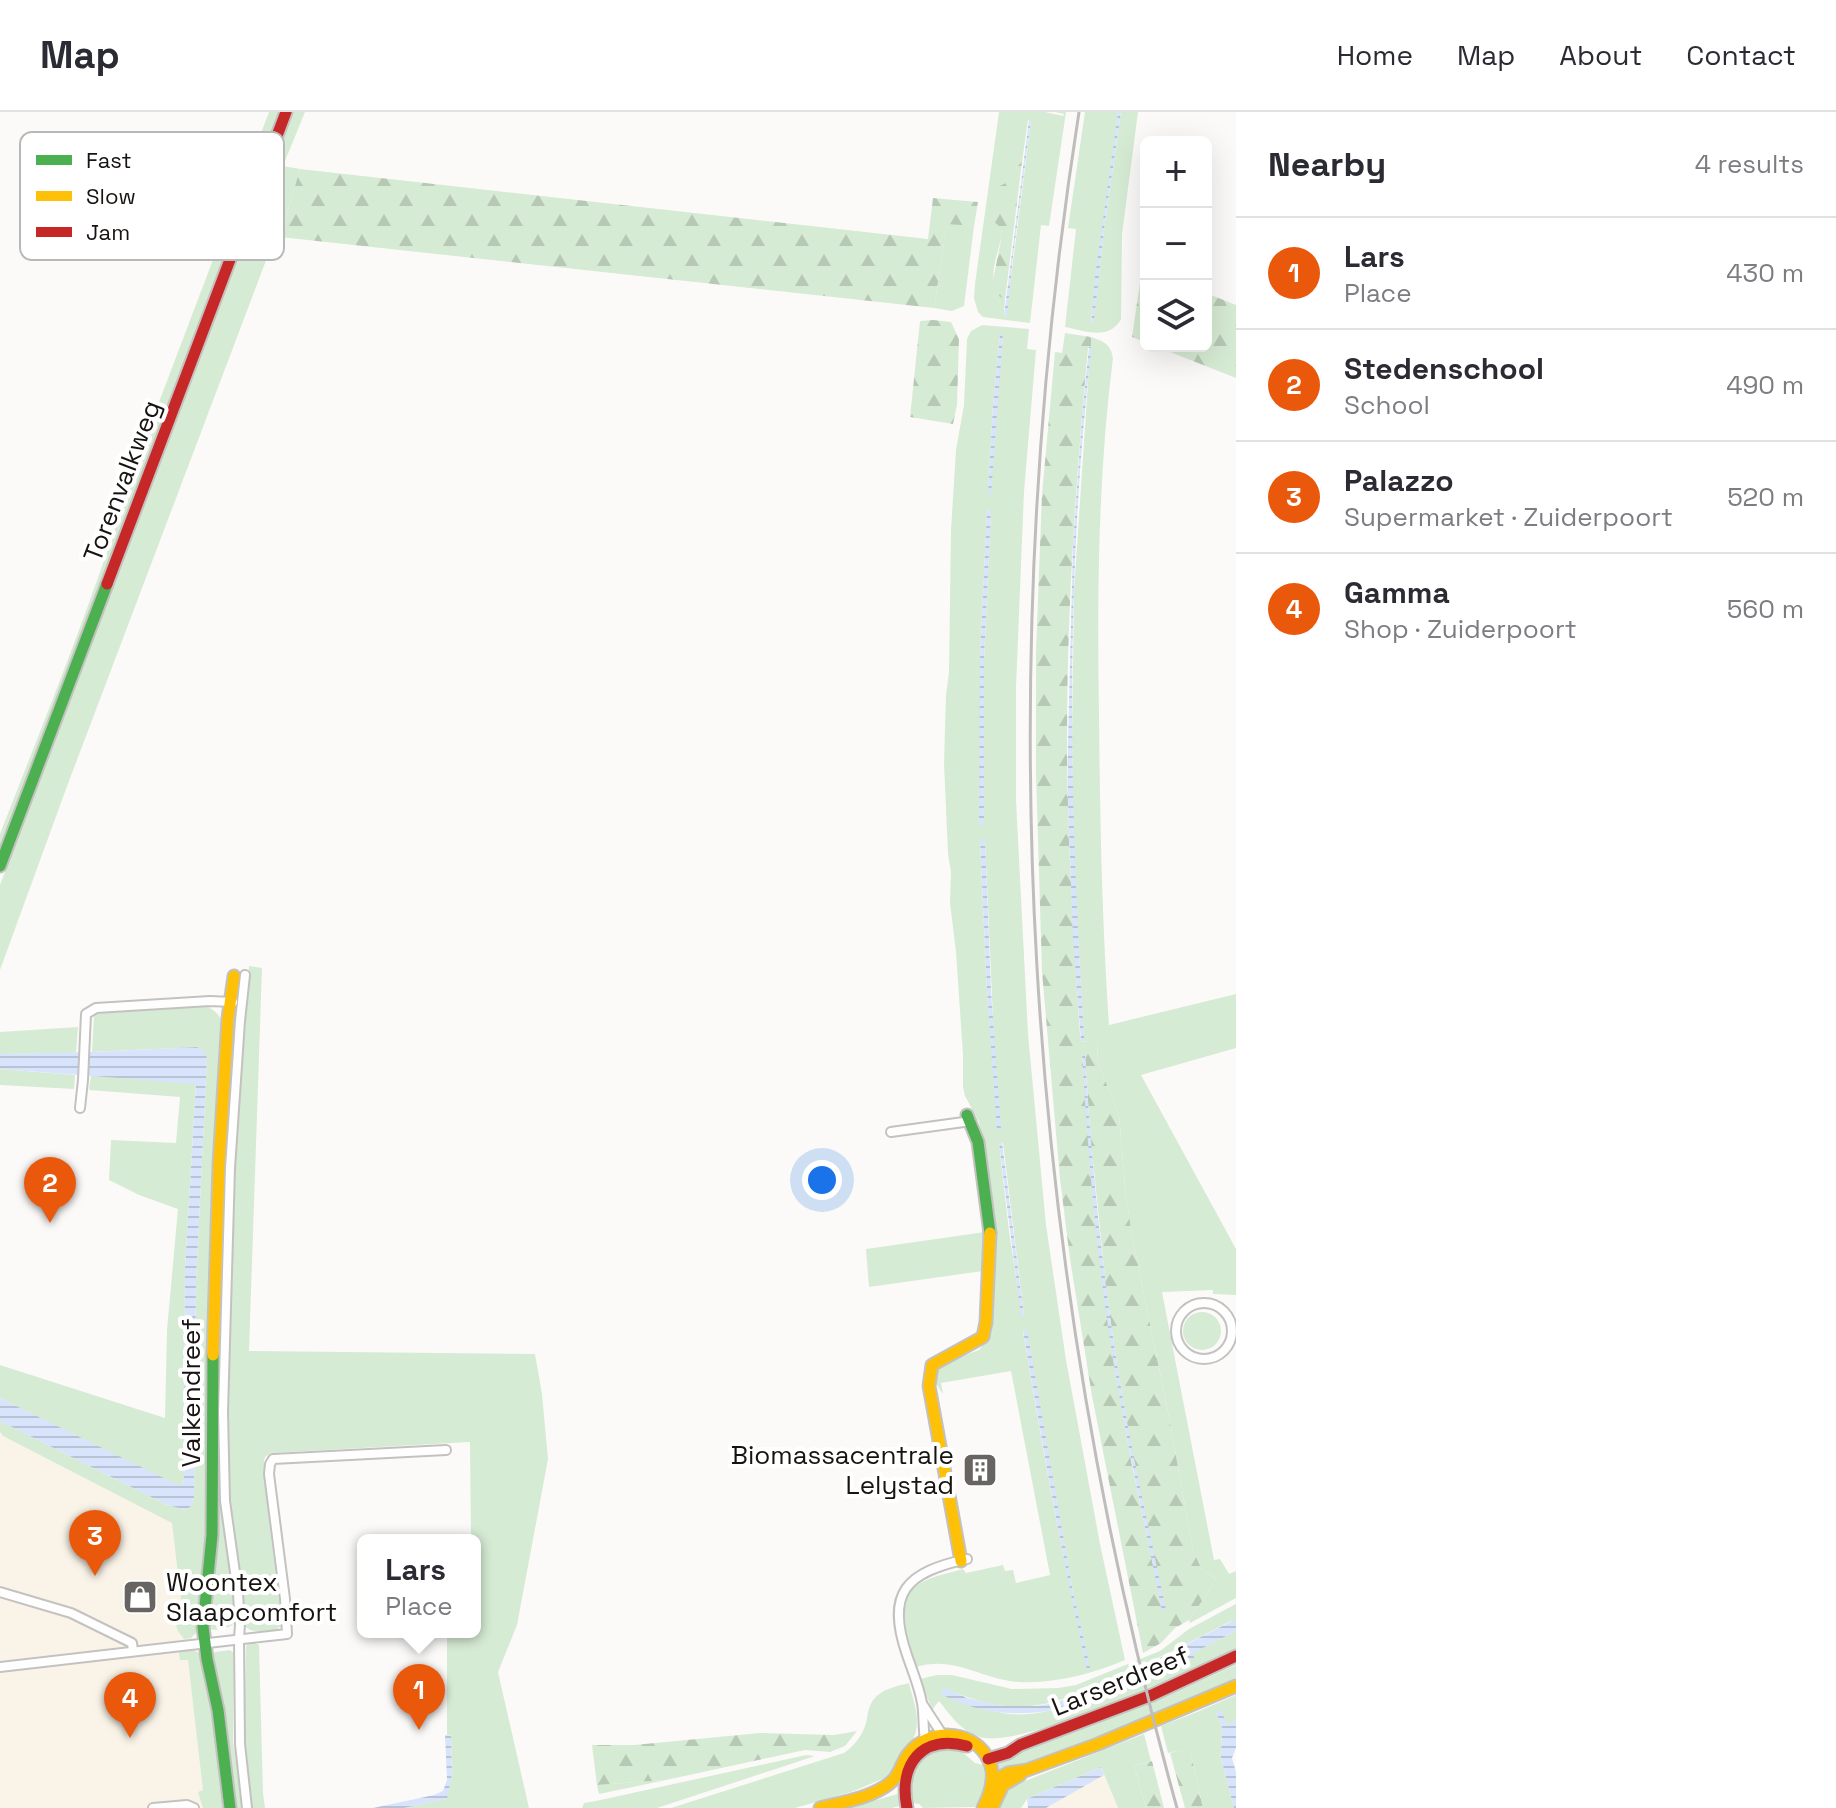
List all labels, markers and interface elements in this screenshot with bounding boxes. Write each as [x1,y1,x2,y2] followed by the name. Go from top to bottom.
[40,31,120,79] text: Map
[1337,37,1413,73] text: Home
[1457,37,1515,73] text: Map
[1559,37,1642,73] text: About
[1686,37,1796,73] text: Contact
[20,132,284,260] legend
[1140,136,1212,352] map controls
[1140,136,1212,208] button: +
[1268,143,1386,186] text: Nearby
[86,146,132,174] text: Fast
[1695,147,1804,181] text: 4 results
[86,182,136,210] text: Slow
[1140,208,1212,280] button: −
[86,218,130,246] text: Jam
[1344,237,1405,276] text: Lars
[1288,256,1300,290] text: 1
[1726,256,1804,290] text: 430 m
[1344,276,1412,310] text: Place
[1140,280,1212,352] button: layers
[1344,349,1544,388] text: Stedenschool
[1286,368,1302,402] text: 2
[1726,368,1804,402] text: 490 m
[1344,388,1430,422] text: School
[76,395,168,567] street label: Torenvalkweg
[1344,461,1454,500] text: Palazzo
[1286,480,1302,514] text: 3
[1727,480,1804,514] text: 520 m
[1344,500,1673,534] text: Supermarket · Zuiderpoort
[1344,573,1450,612] text: Gamma
[1286,592,1302,626] text: 4
[1727,592,1804,626] text: 560 m
[1344,612,1577,646] text: Shop · Zuiderpoort
[24,1157,76,1223] pin: 2
[802,1160,842,1200] your location
[174,1319,208,1467] street label: Valkendreef
[731,1438,954,1502] place label: Biomassacentrale Lelystad
[961,1451,999,1489] building icon: Biomassacentrale Lelystad
[69,1510,121,1576] pin: 3
[357,1534,481,1638] popup
[385,1550,446,1589] text: Lars
[166,1565,337,1629] place label: Woontex Slaapcomfort
[121,1578,159,1616] shop icon: Woontex Slaapcomfort
[385,1589,453,1623] text: Place
[1046,1638,1194,1724] street label: Larserdreef
[393,1664,445,1730] pin: 1
[104,1672,156,1738] pin: 4

